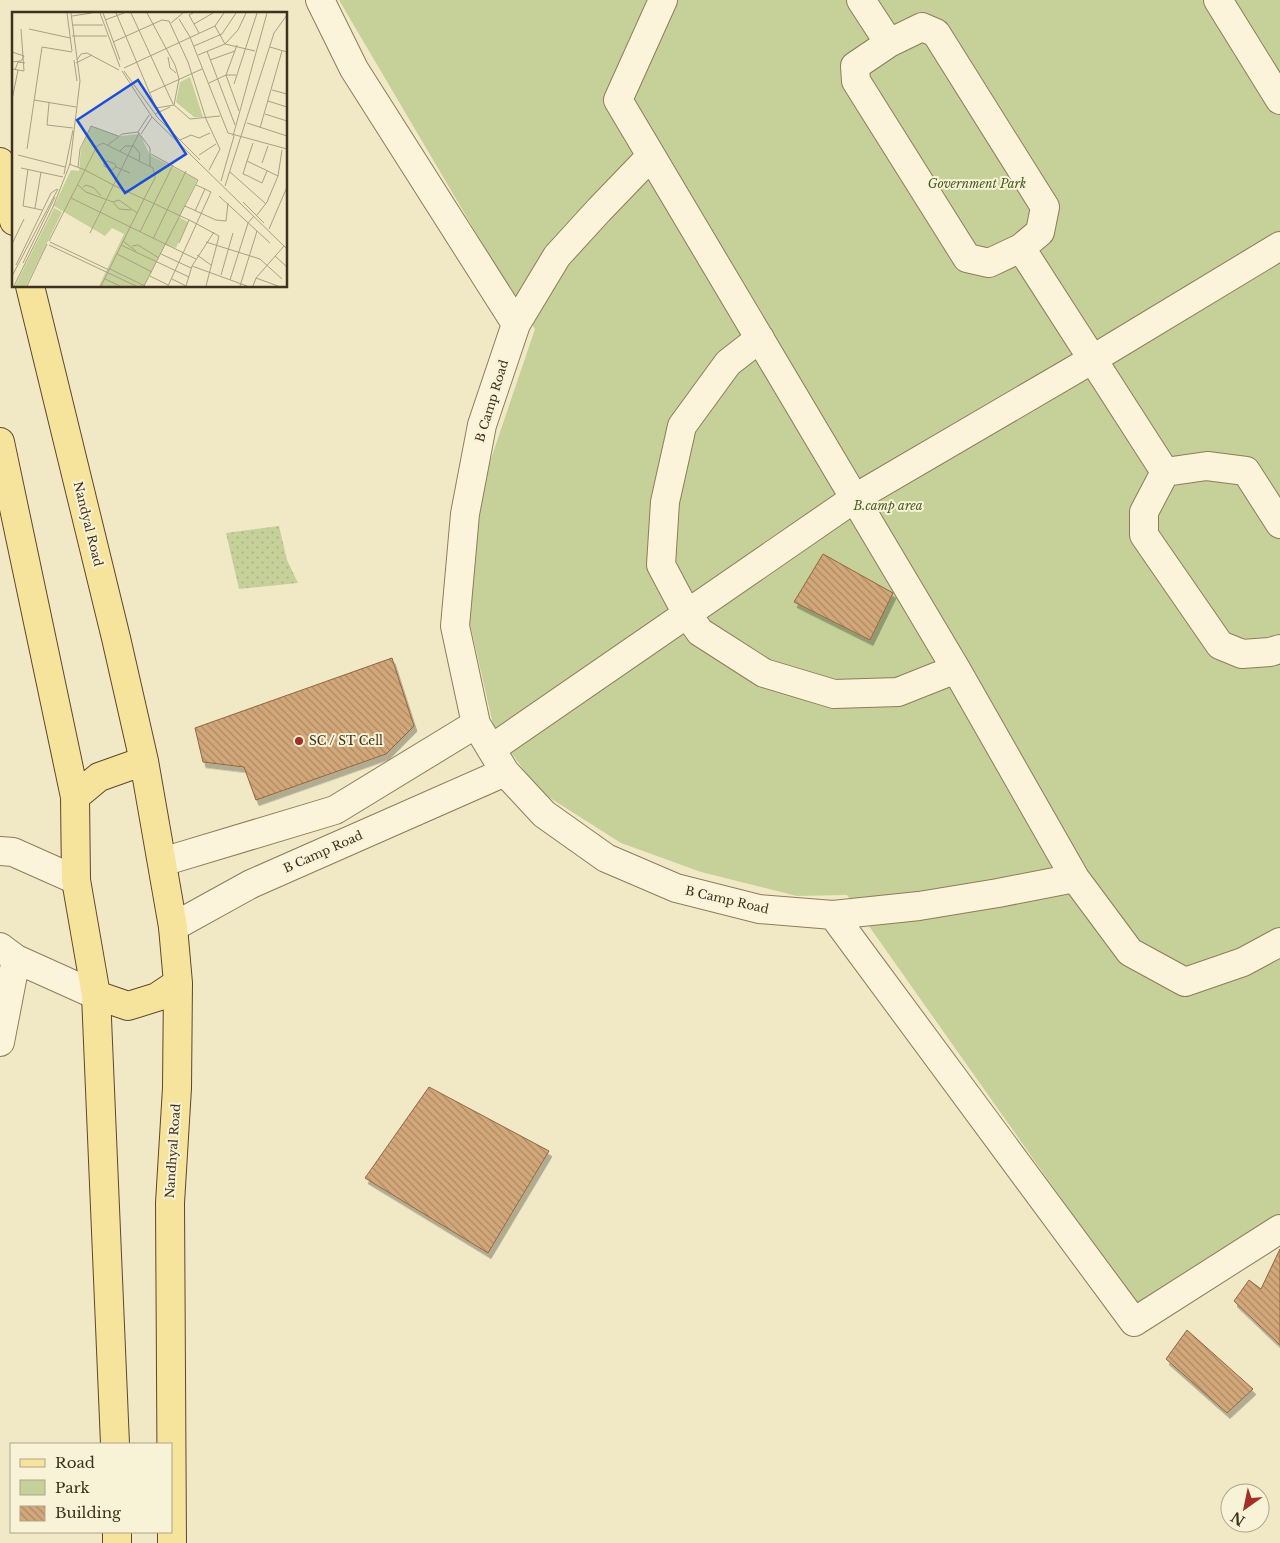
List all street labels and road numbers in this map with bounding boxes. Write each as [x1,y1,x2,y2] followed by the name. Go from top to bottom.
[472,358,511,444] street label: B Camp Road
[71,480,106,568] street label: Nandyal Road
[281,827,365,876] street label: B Camp Road
[684,883,770,916] street label: B Camp Road
[162,1103,183,1199] street label: Nandhyal Road

